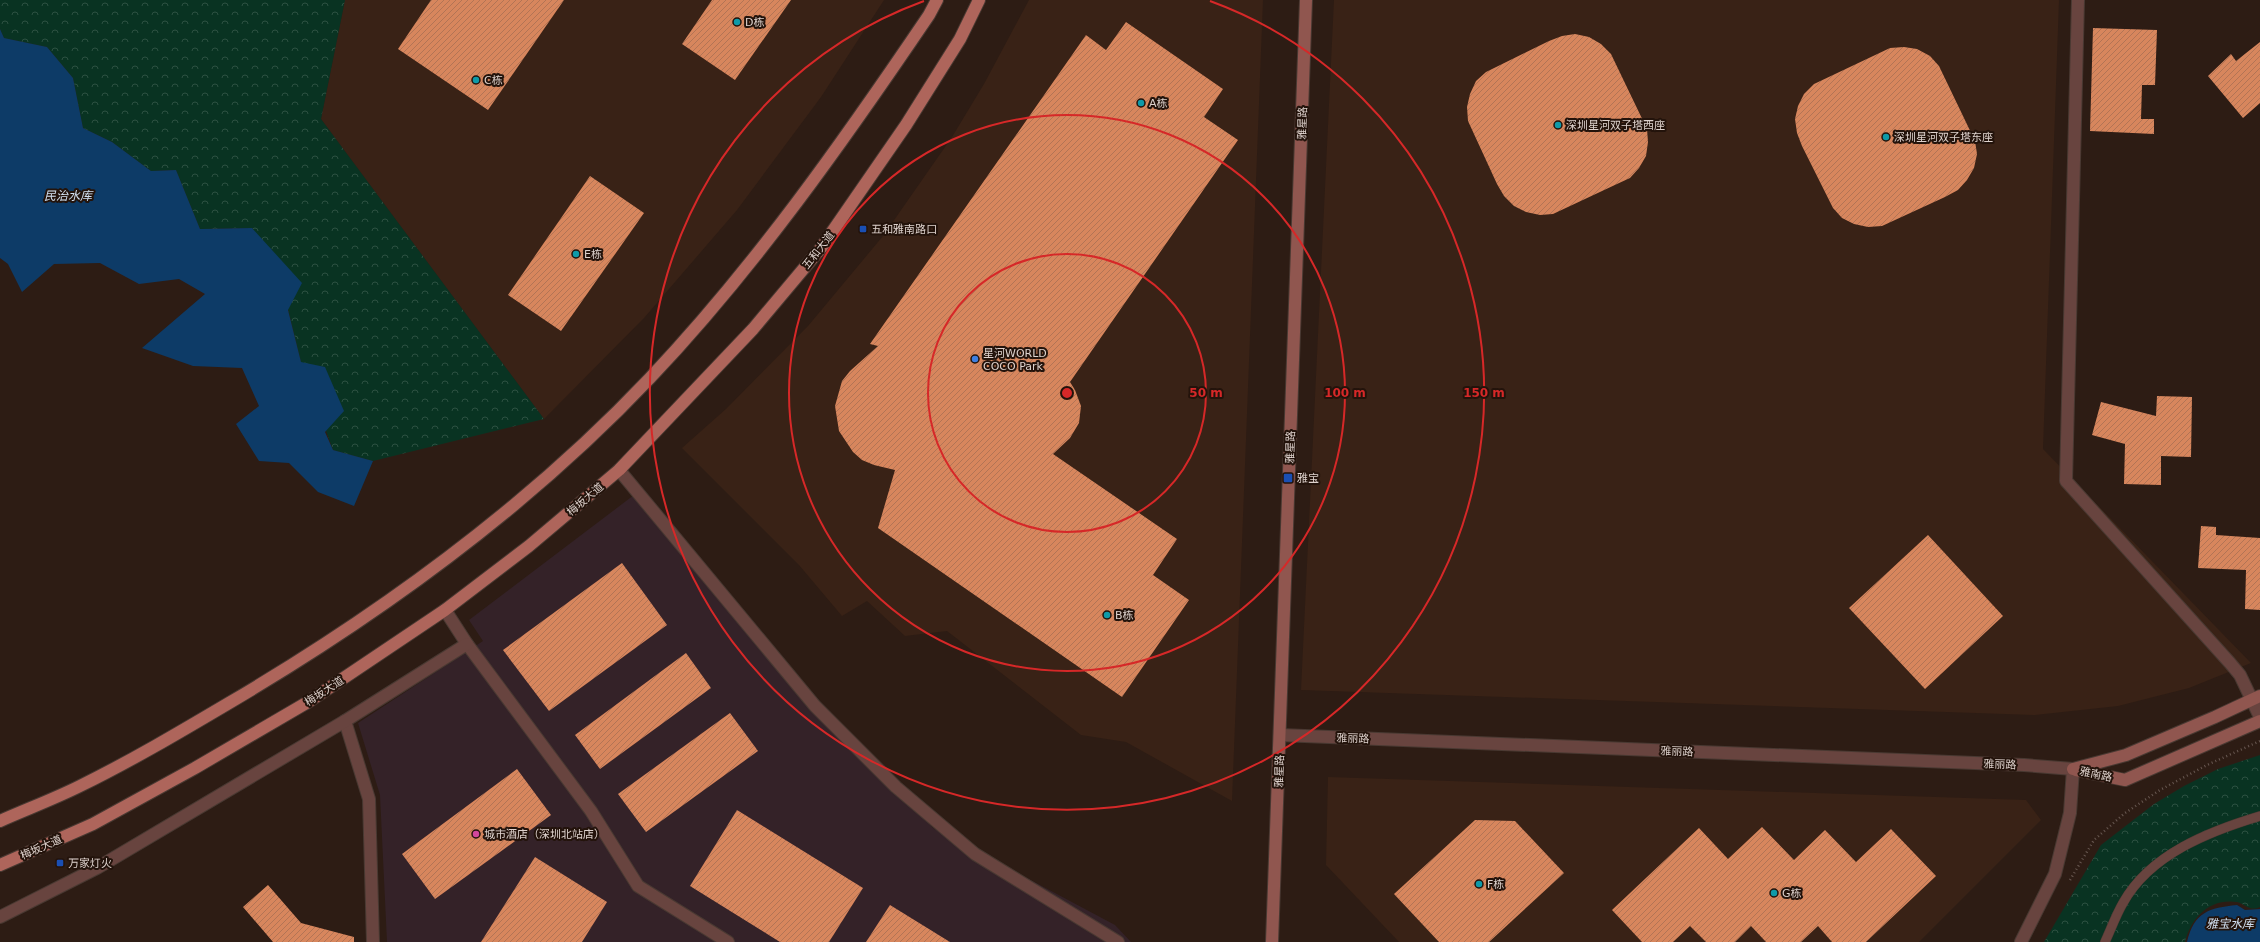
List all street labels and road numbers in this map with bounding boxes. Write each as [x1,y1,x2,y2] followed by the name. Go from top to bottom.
[1295,106,1310,140] street label: 雅星路
[800,229,837,272] street label: 五和大道
[1283,430,1298,464] street label: 雅星路
[564,480,606,519] street label: 梅坂大道
[302,674,346,709] street label: 梅坂大道
[1336,731,1370,746] street label: 雅丽路
[1660,744,1694,759] street label: 雅丽路
[1272,754,1287,788] street label: 雅星路
[1983,757,2017,772] street label: 雅丽路
[2078,765,2113,784] street label: 雅南路
[18,833,64,862] street label: 梅坂大道

